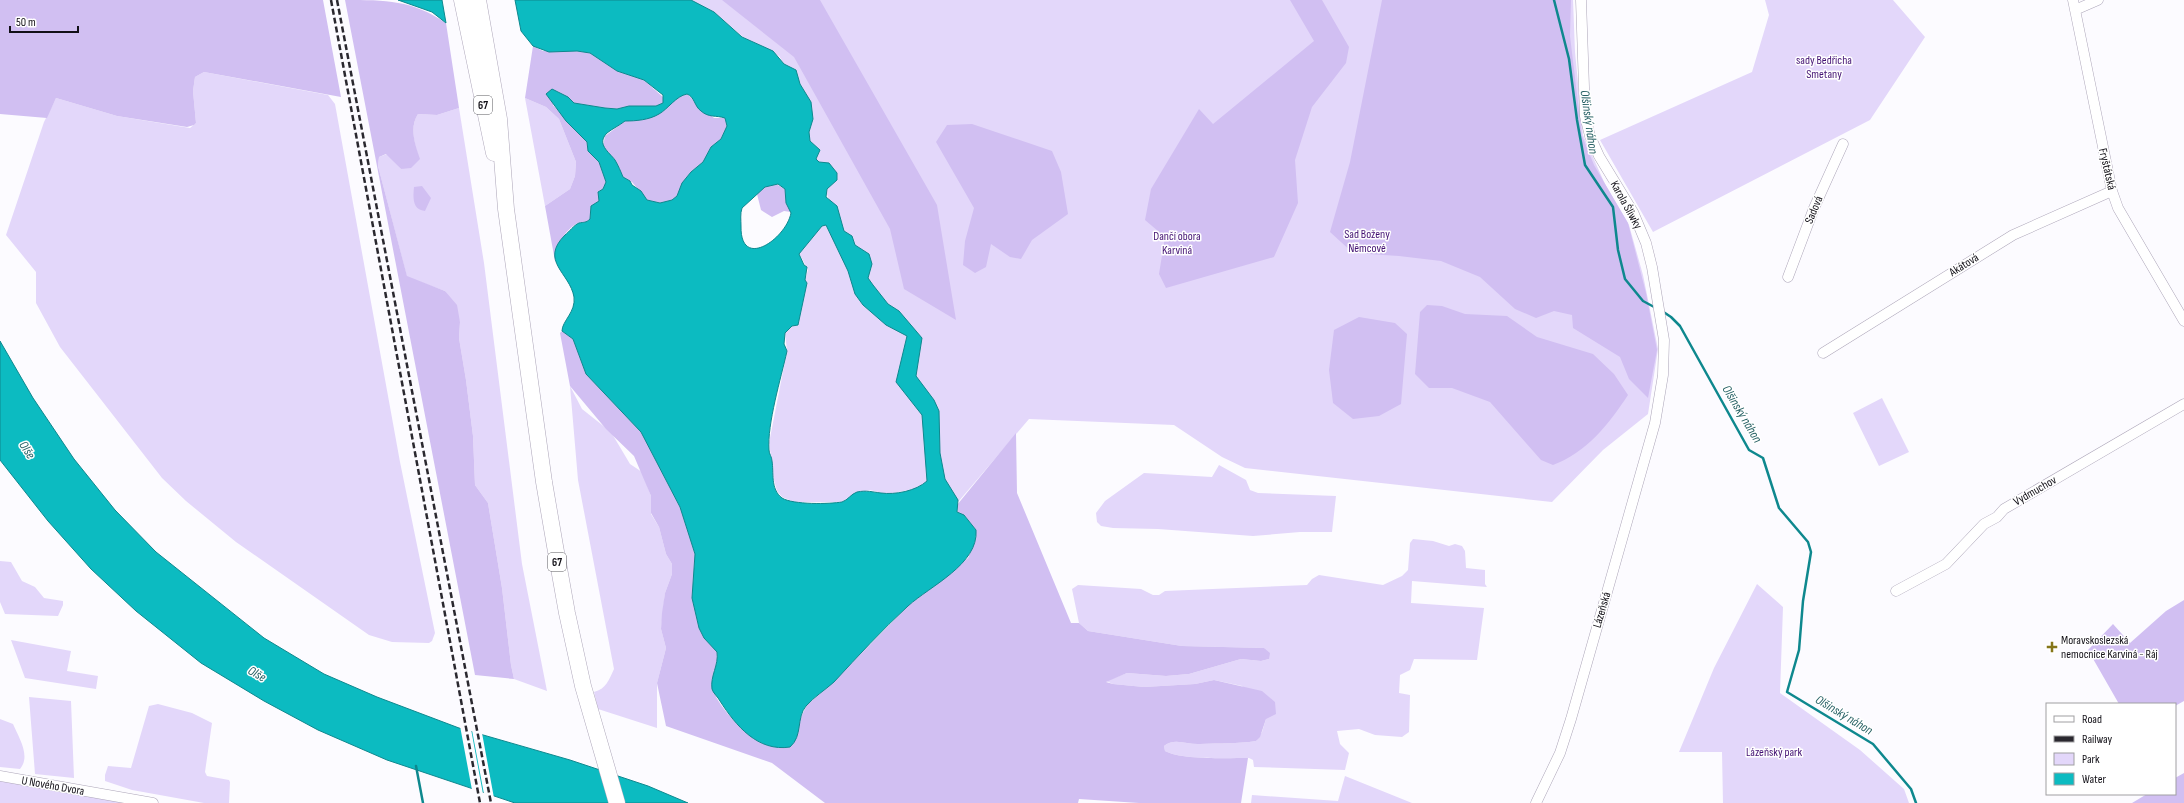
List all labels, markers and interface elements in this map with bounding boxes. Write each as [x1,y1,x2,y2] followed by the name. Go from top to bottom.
[10,8,78,34] scale bar
[16,15,36,30] text: 50 m
[1796,53,1852,82] park label: sady Bedřicha Smetany
[1577,89,1601,155] water label: Olšinský náhon
[474,96,492,114] road number: 67
[2095,147,2119,192] street label: Fryštátská
[1607,178,1646,232] street label: Karola Śliwky
[1802,194,1826,226] street label: Sadová
[1344,227,1390,256] park label: Sad Boženy Němcové
[1153,229,1201,258] park label: Dančí obora Karviná
[1946,250,1982,280] street label: Akátová
[1719,382,1766,446] water label: Olšinský náhon
[15,438,39,462] water label: Olše
[2011,473,2059,509] street label: Vydmuchov
[548,553,566,571] road number: 67
[1590,590,1614,630] street label: Lázeňská
[2061,633,2158,662] place label: Moravskoslezská nemocnice Karviná - Ráj
[2046,641,2058,653] marker: Moravskoslezská nemocnice Karviná - Ráj
[245,663,269,685] water label: Olše
[1812,692,1876,739] water label: Olšinský náhon
[2046,703,2176,795] legend
[2082,712,2102,727] text: Road
[2082,732,2113,747] text: Railway
[1746,745,1803,760] park label: Lázeňský park
[2082,752,2100,767] text: Park
[2082,772,2106,787] text: Water
[20,773,86,799] street label: U Nového Dvora

